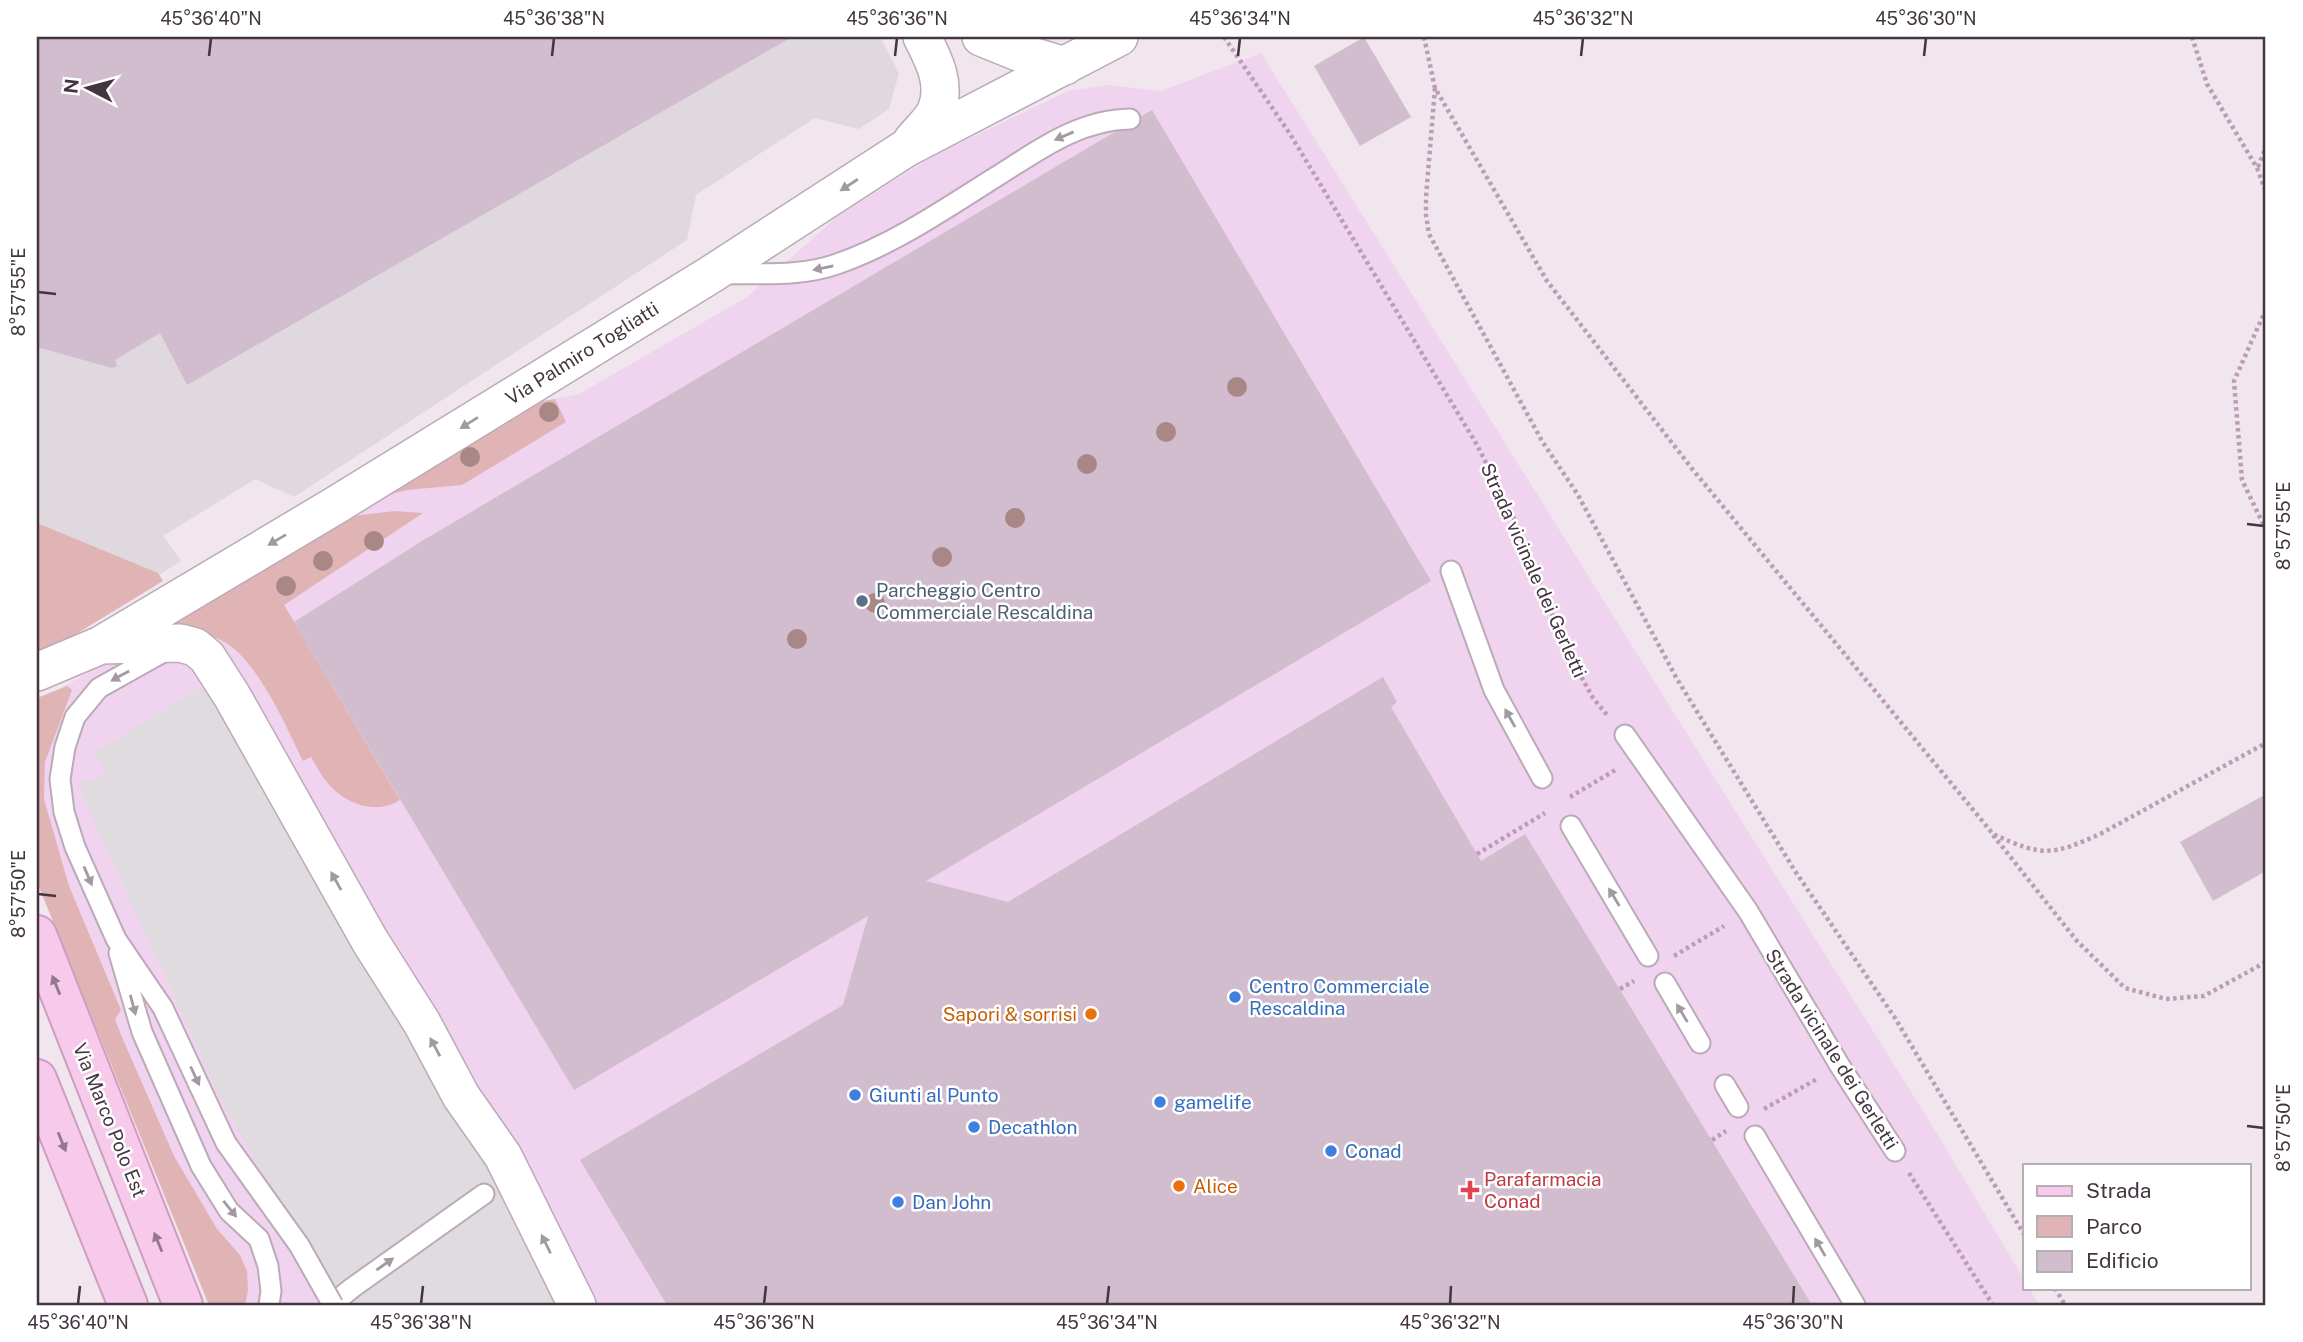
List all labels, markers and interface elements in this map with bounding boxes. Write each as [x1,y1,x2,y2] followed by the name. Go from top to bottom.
[160,8,262,29] text: 45°36'40"N
[503,8,605,29] text: 45°36'38"N
[846,8,948,29] text: 45°36'36"N
[1189,8,1291,29] text: 45°36'34"N
[1532,8,1634,29] text: 45°36'32"N
[1875,8,1977,29] text: 45°36'30"N
[52,52,122,122] north arrow
[59,78,83,95] text: N
[1053,130,1074,141] one-way arrow
[840,178,858,192] one-way arrow
[8,248,29,336] text: 8°57'55"E
[812,262,834,273] one-way arrow
[502,297,662,409] street label: Via Palmiro Togliatti
[460,416,479,429] one-way arrow
[1477,459,1591,681] street label: Strada vicinale dei Gerletti
[2273,482,2294,570] text: 8°57'55"E
[268,534,287,547] one-way arrow
[876,579,1093,623] place label: Parcheggio Centro Commerciale Rescaldina
[854,593,870,609] marker: Parcheggio Centro Commerciale Rescaldina
[111,670,130,682] one-way arrow
[1504,708,1516,728] one-way arrow
[8,850,29,938] text: 8°57'50"E
[82,866,94,886] one-way arrow
[330,872,342,891] one-way arrow
[1607,888,1620,907] one-way arrow
[1761,945,1903,1153] street label: Strada vicinale dei Gerletti
[51,974,62,995] one-way arrow
[1249,975,1429,1019] place label: Centro Commerciale Rescaldina
[1227,989,1243,1005] marker: Centro Commerciale Rescaldina
[128,994,139,1016] one-way arrow
[943,1003,1077,1025] place label: Sapori & sorrisi
[1677,1003,1689,1023] one-way arrow
[1083,1006,1099,1022] marker: Sapori & sorrisi
[429,1036,441,1056] one-way arrow
[69,1040,151,1200] street label: Via Marco Polo Est
[189,1066,200,1086] one-way arrow
[869,1084,999,1106] place label: Giunti al Punto
[2273,1084,2294,1172] text: 8°57'50"E
[847,1087,863,1103] marker: Giunti al Punto
[1174,1091,1252,1113] place label: gamelife
[1152,1094,1168,1110] marker: gamelife
[988,1116,1078,1138] place label: Decathlon
[966,1119,982,1135] marker: Decathlon
[57,1132,68,1153] one-way arrow
[1345,1140,1402,1162] place label: Conad
[1323,1143,1339,1159] marker: Conad
[2023,1164,2250,1290] legend
[1484,1168,1602,1212] place label: Parafarmacia Conad
[1193,1175,1238,1197] place label: Alice
[1171,1178,1187,1194] marker: Alice
[2086,1178,2151,1203] text: Strada
[1462,1182,1478,1198] marker: Parafarmacia Conad
[912,1191,991,1213] place label: Dan John
[890,1194,906,1210] marker: Dan John
[222,1201,237,1218] one-way arrow
[2086,1214,2142,1239] text: Parco
[153,1231,164,1252] one-way arrow
[541,1234,552,1254] one-way arrow
[1814,1237,1826,1257] one-way arrow
[2086,1248,2159,1273] text: Edificio
[376,1257,394,1271] one-way arrow
[27,1312,129,1333] text: 45°36'40"N
[370,1312,472,1333] text: 45°36'38"N
[713,1312,815,1333] text: 45°36'36"N
[1056,1312,1158,1333] text: 45°36'34"N
[1399,1312,1501,1333] text: 45°36'32"N
[1742,1312,1844,1333] text: 45°36'30"N

